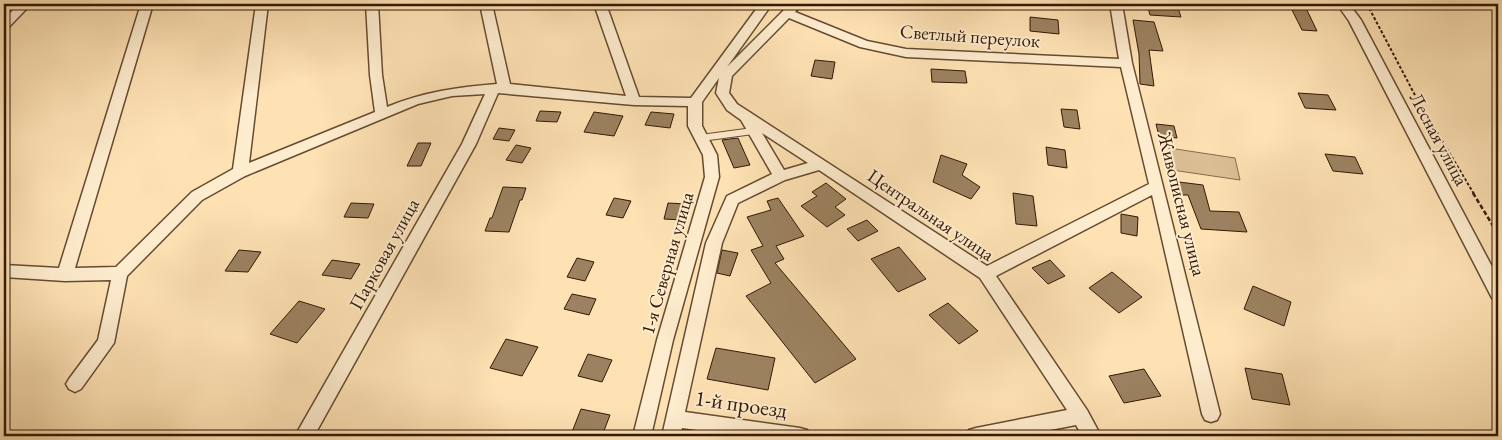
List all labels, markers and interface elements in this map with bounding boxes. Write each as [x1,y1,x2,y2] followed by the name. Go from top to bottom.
[899,19,1041,53] street label: Светлый переулок
[1404,88,1474,190] street label: Лесная улица
[1152,129,1212,279] street label: Живописная улица
[863,163,1000,267] street label: Центральная улица
[635,189,699,337] street label: 1-я Северная улица
[343,194,425,314] street label: Парковая улица
[693,383,789,425] street label: 1-й проезд

